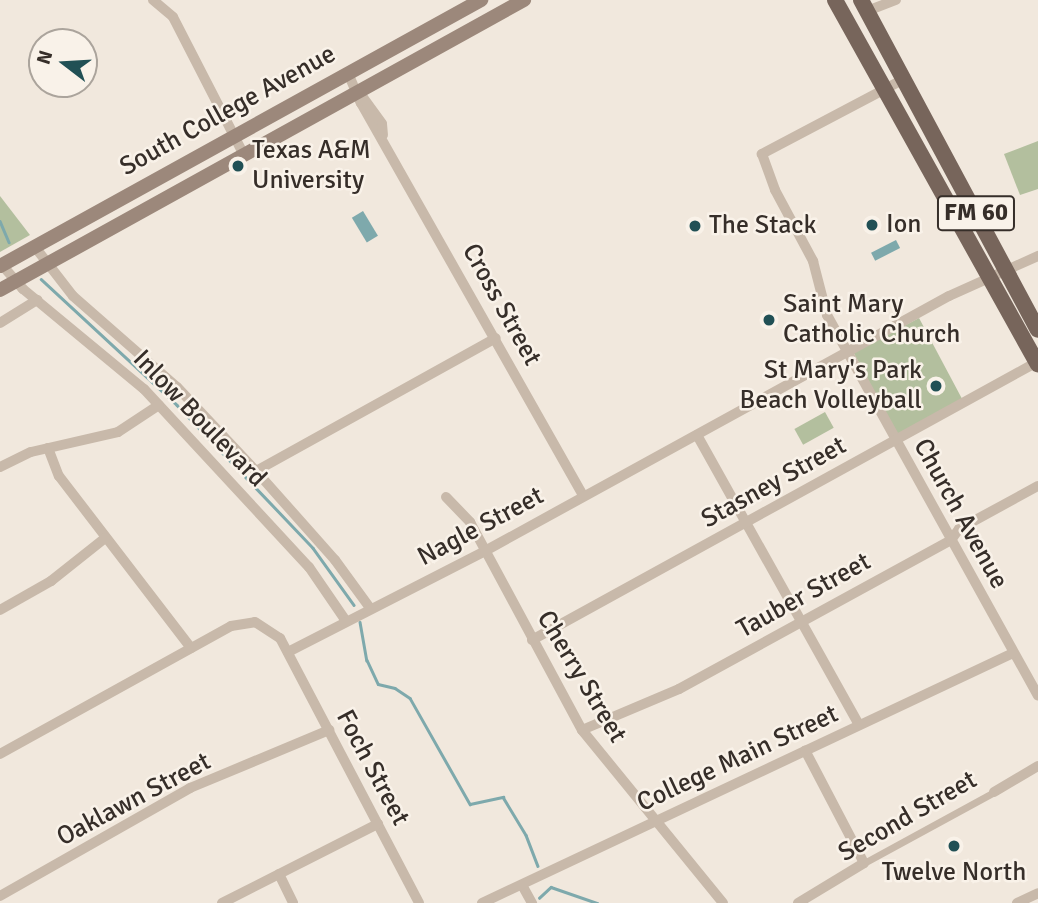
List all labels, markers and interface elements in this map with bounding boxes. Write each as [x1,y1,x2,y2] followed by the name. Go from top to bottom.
[28,28,98,98] north arrow
[115,39,341,183] street label: South College Avenue
[31,48,58,67] text: N
[252,135,371,196] place label: Texas A&M University
[230,158,246,174] marker: Texas A&M University
[936,192,1016,233] road number: FM 60
[886,209,921,241] place label: Ion
[709,210,817,242] place label: The Stack
[864,217,880,233] marker: Ion
[687,218,703,234] marker: The Stack
[455,239,547,371] street label: Cross Street
[783,289,960,350] place label: Saint Mary Catholic Church
[761,312,777,328] marker: Saint Mary Catholic Church
[126,344,272,494] street label: Inlow Boulevard
[739,355,922,416] place label: St Mary's Park Beach Volleyball
[928,378,944,394] marker: St Mary's Park Beach Volleyball
[696,430,852,536] street label: Stasney Street
[906,434,1014,594] street label: Church Avenue
[413,481,549,573] street label: Nagle Street
[732,546,876,646] street label: Tauber Street
[529,605,633,749] street label: Cherry Street
[633,699,843,819] street label: College Main Street
[329,705,415,831] street label: Foch Street
[52,746,216,854] street label: Oaklawn Street
[833,765,983,869] street label: Second Street
[946,838,962,854] marker: Twelve North
[882,857,1026,889] place label: Twelve North

